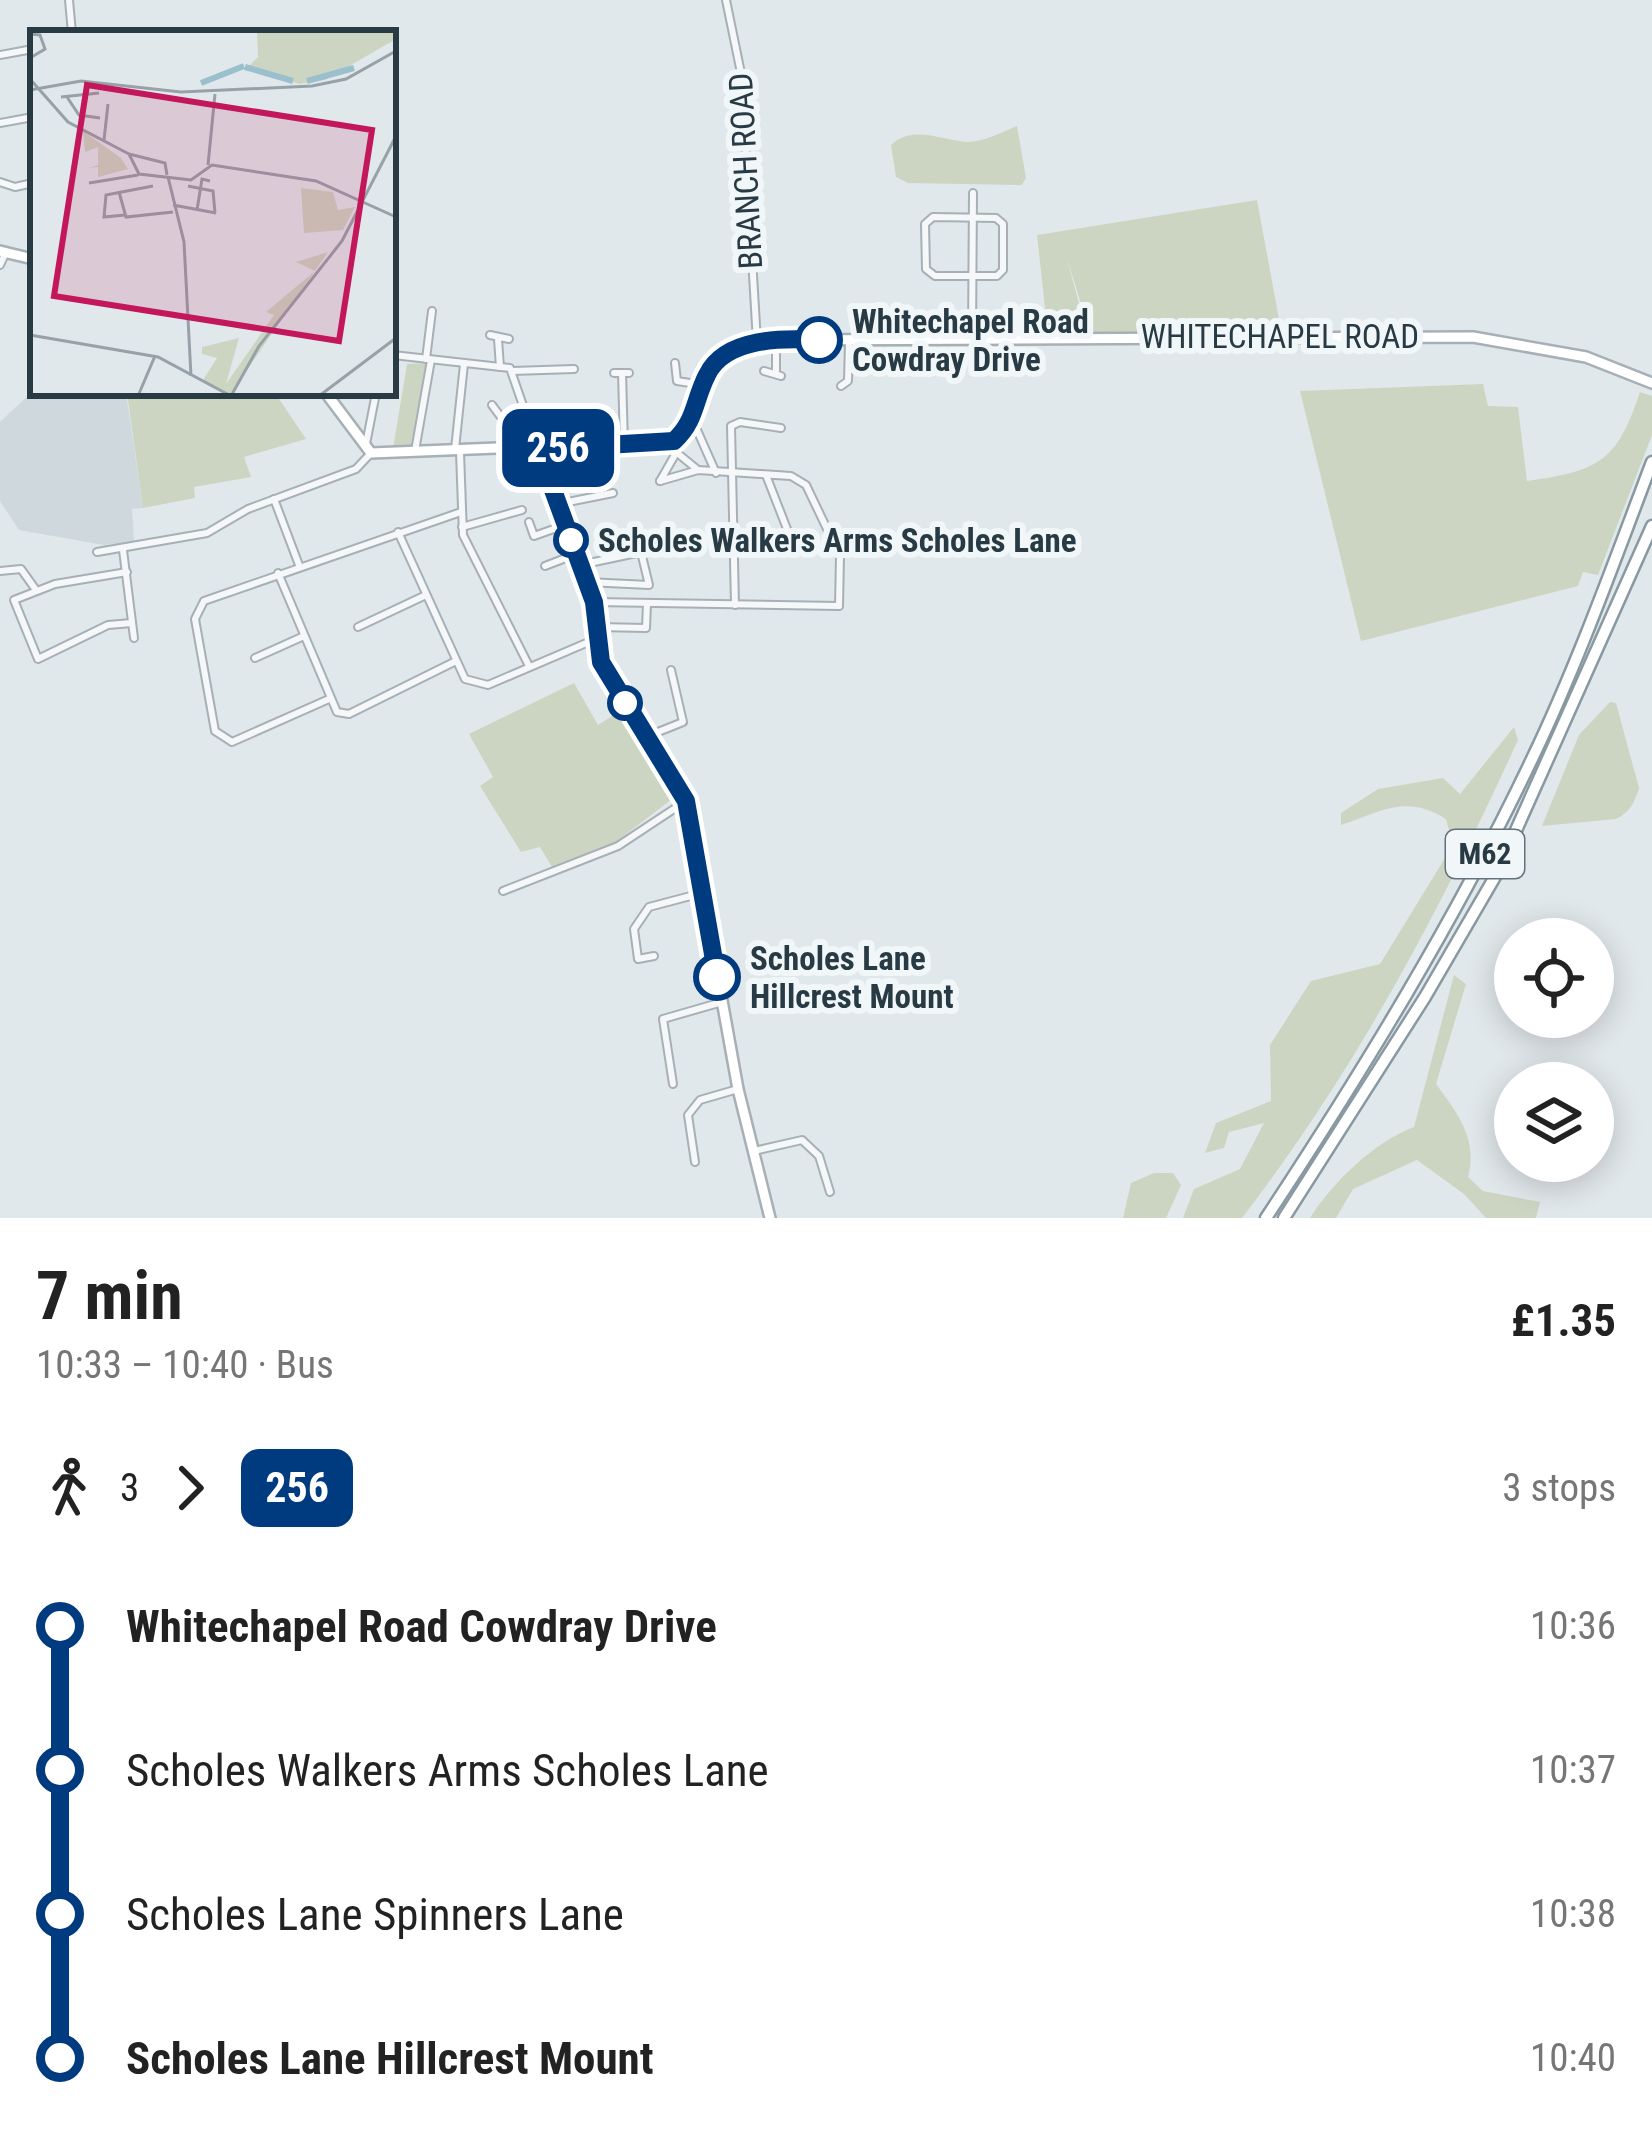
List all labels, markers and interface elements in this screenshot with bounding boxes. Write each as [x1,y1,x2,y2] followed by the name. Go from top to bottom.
[30,30,396,396] inset map
[721,72,770,270] street label: BRANCH ROAD
[852,302,1089,379] place label: Whitechapel Road Cowdray Drive
[1141,317,1419,356] street label: WHITECHAPEL ROAD
[797,318,841,362] marker: Whitechapel Road Cowdray Drive
[489,409,627,487] line badge: 256
[526,423,590,472] text: 256
[598,521,1077,560] place label: Scholes Walkers Arms Scholes Lane
[555,524,587,556] marker: Scholes Walkers Arms Scholes Lane
[609,687,641,719] unlabelled marker
[1446,830,1524,878] road number: M62
[1494,918,1614,1182] map controls
[1494,918,1614,1038] button: locate
[750,939,954,1016] place label: Scholes Lane Hillcrest Mount
[695,955,739,999] marker: Scholes Lane Hillcrest Mount
[1494,1062,1614,1182] button: layers
[36,1258,183,1335] text: 7 min
[1511,1294,1616,1347] text: £1.35
[36,1342,334,1388] text: 10:33 – 10:40 · Bus
[36,1455,102,1521] icon: walk
[157,1455,223,1521] icon: forward
[265,1463,329,1512] text: 256
[120,1465,139,1511] text: 3
[1502,1465,1616,1511] text: 3 stops
[126,1600,717,1653] text: Whitechapel Road Cowdray Drive
[1530,1603,1616,1649] text: 10:36
[126,1744,769,1797] text: Scholes Walkers Arms Scholes Lane
[1530,1747,1616,1793] text: 10:37
[126,1888,624,1941] text: Scholes Lane Spinners Lane
[1530,1891,1616,1937] text: 10:38
[126,2032,654,2085] text: Scholes Lane Hillcrest Mount
[1530,2035,1616,2081] text: 10:40

